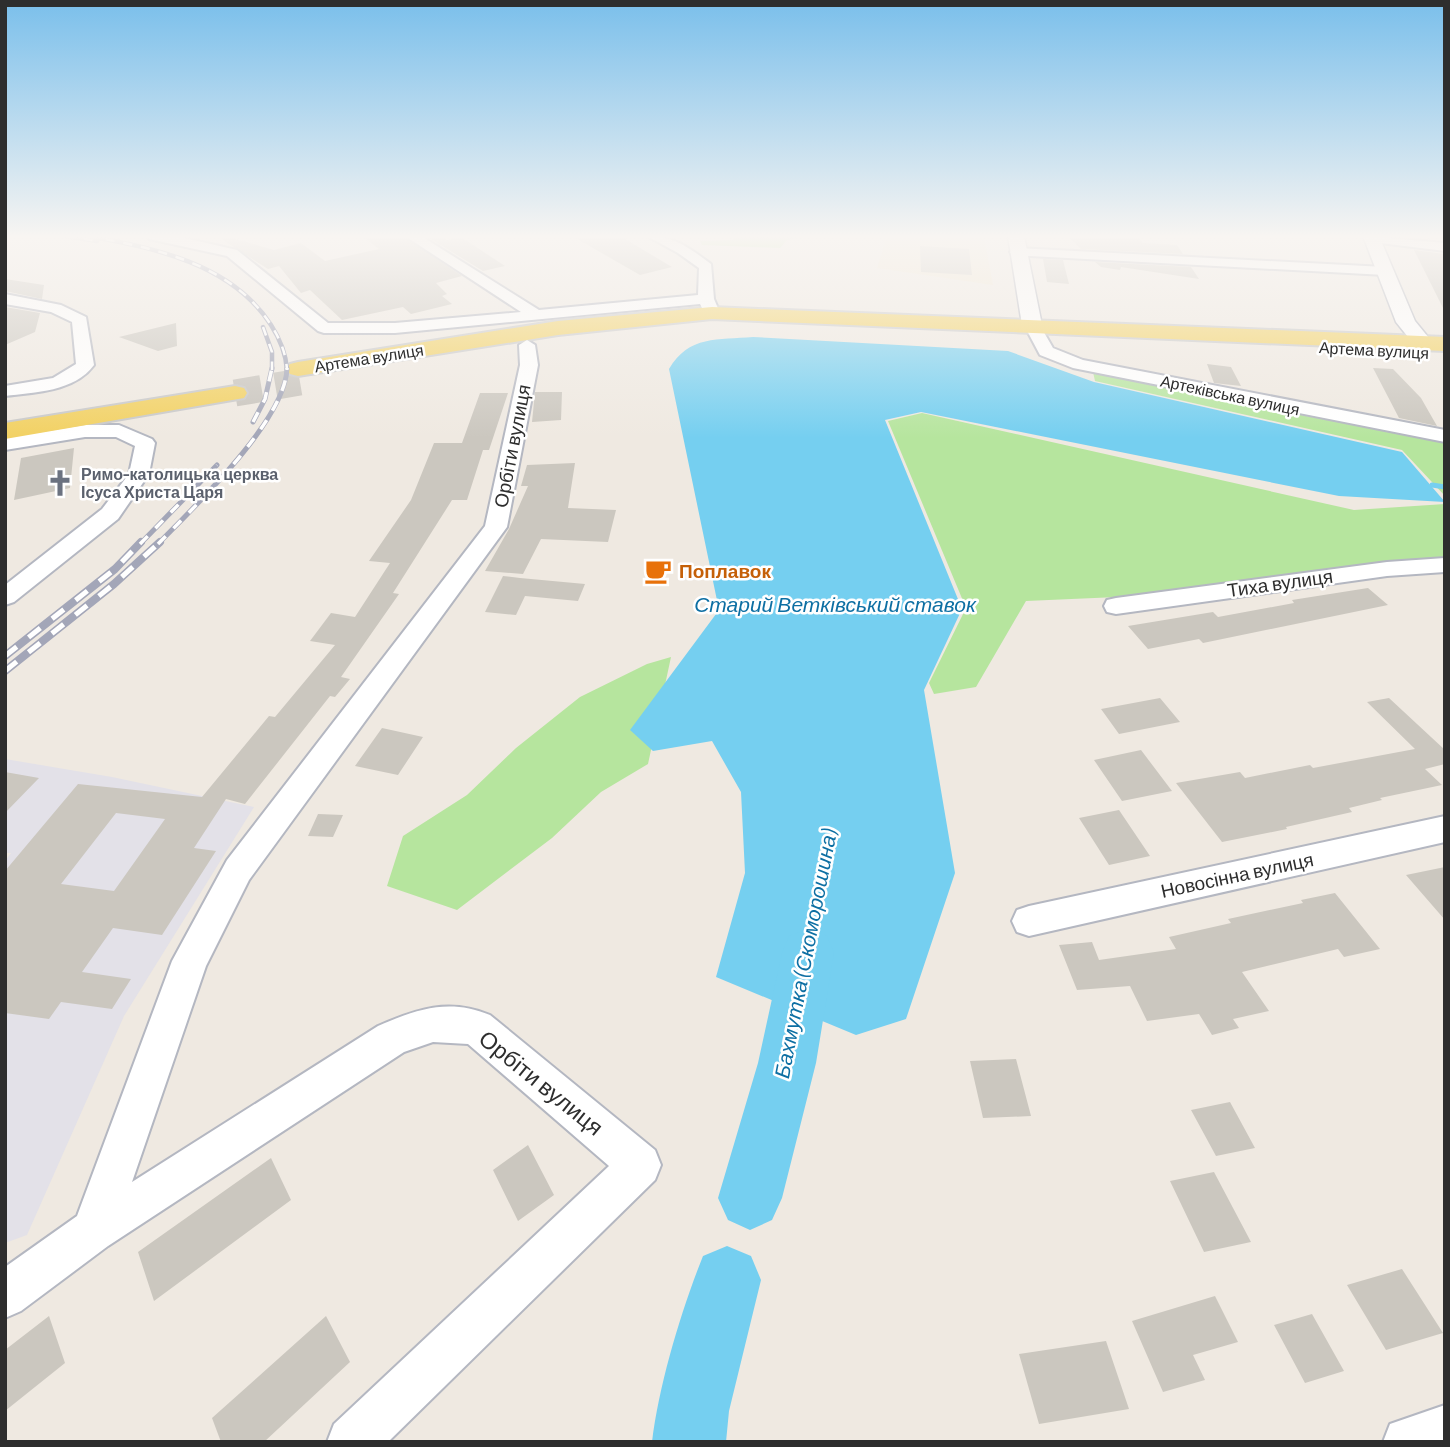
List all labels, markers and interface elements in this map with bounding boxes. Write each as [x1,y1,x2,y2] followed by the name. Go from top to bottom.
[1318,337,1430,362] street label: Артема вулиця
[313,339,425,376] street label: Артема вулиця
[1159,370,1301,419] street label: Артеківська вулиця
[488,382,535,510] street label: Орбіти вулиця
[81,464,278,501] place label: Римо-католицька церква Ісуса Христа Царя
[45,468,75,498] church icon: Римо-католицька церква Ісуса Христа Царя
[643,556,673,586] cafe icon: Поплавок
[679,559,771,582] place label: Поплавок
[1226,564,1334,601] street label: Тиха вулиця
[694,591,977,616] water label: Старий Ветківський ставок
[768,827,841,1080] water label: Бахмутка (Скоморошина)
[1158,847,1315,902] street label: Новосінна вулиця
[474,1024,609,1141] street label: Орбіти вулиця

